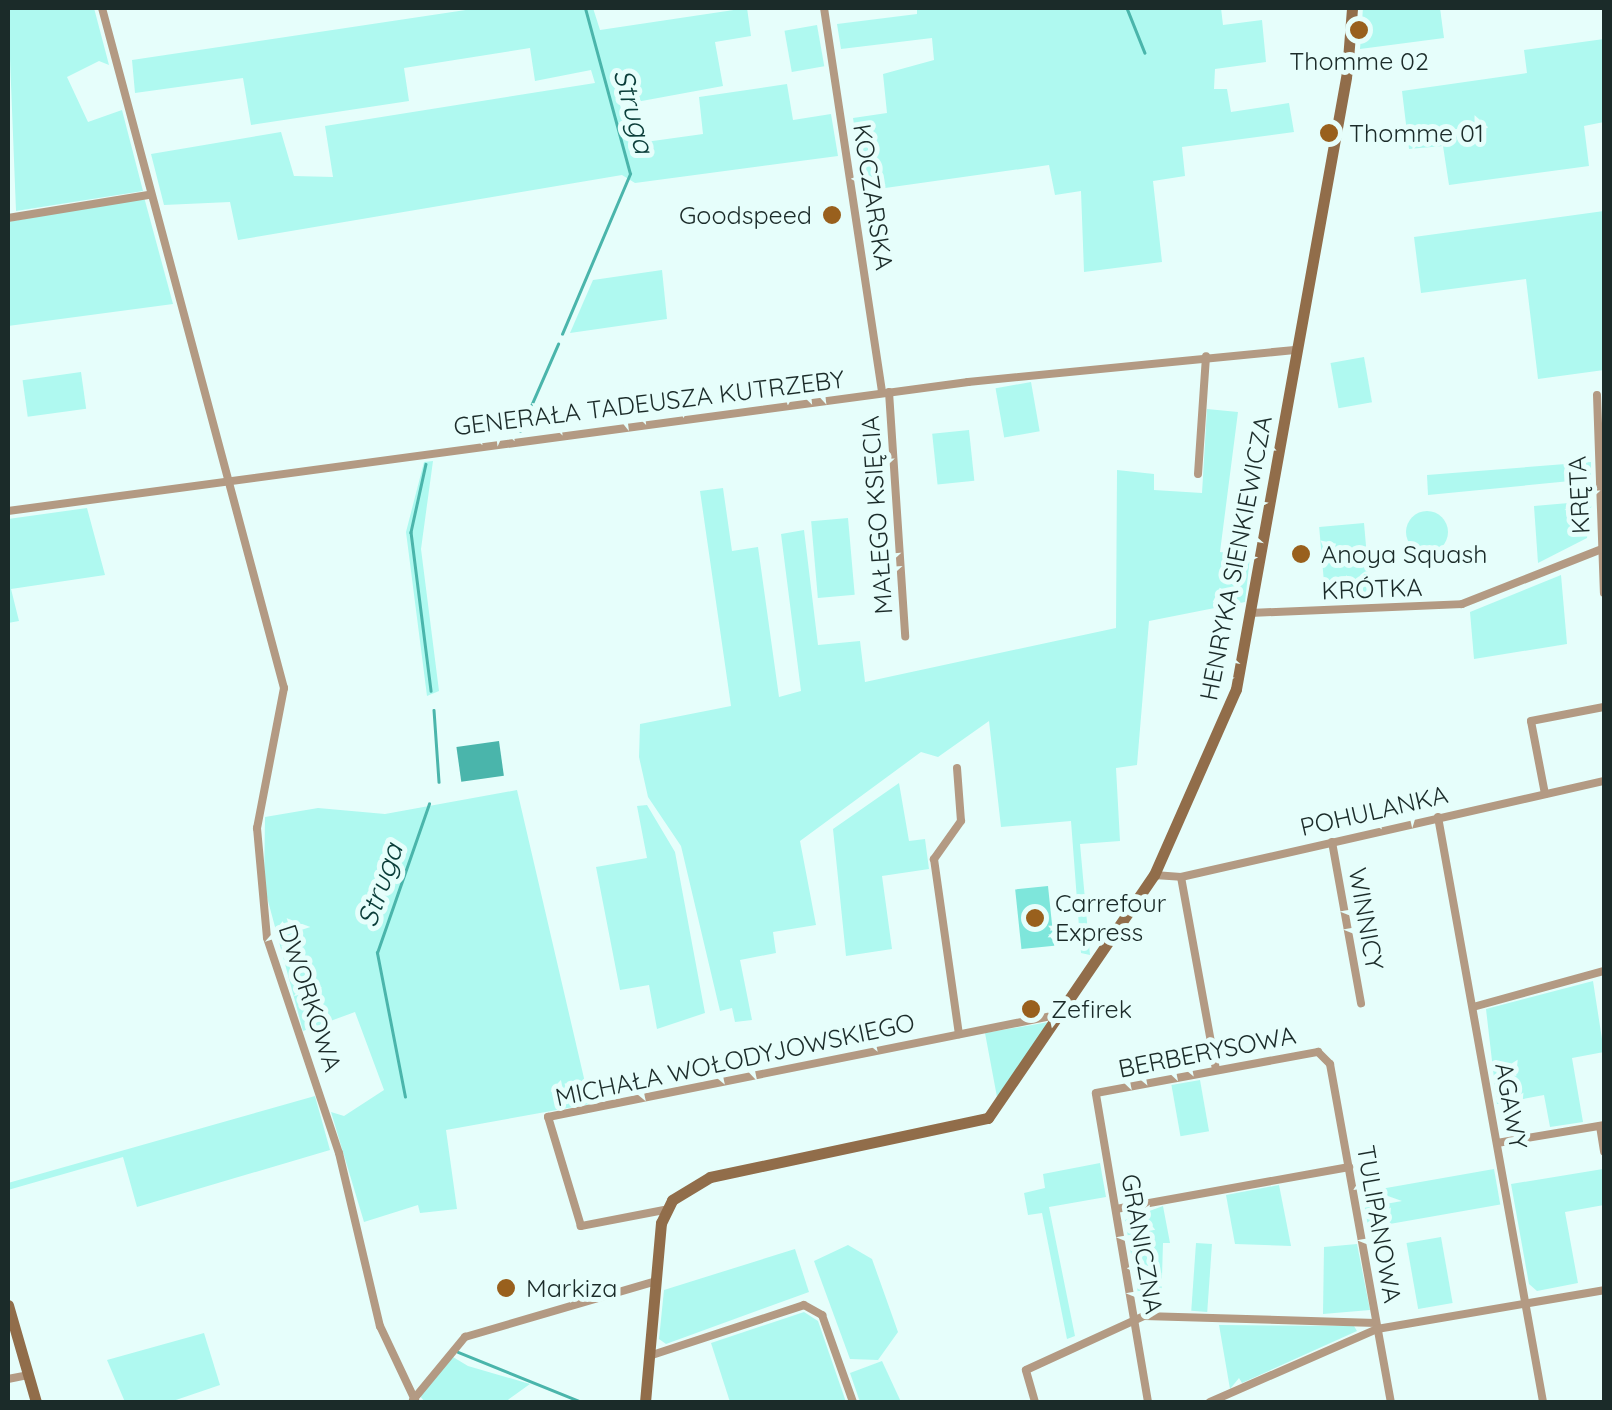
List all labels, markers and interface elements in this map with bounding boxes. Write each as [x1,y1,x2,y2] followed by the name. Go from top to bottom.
[1348,19,1370,41] marker: Thomme 02
[1289,46,1429,76] place label: Thomme 02
[607,65,661,157] water label: Struga
[1349,118,1484,148] place label: Thomme 01
[847,122,899,272] street label: KOCZARSKA
[1318,122,1340,144] marker: Thomme 01
[679,200,812,230] place label: Goodspeed
[821,204,843,226] marker: Goodspeed
[452,364,846,442] street label: GENERAŁA TADEUSZA KUTRZEBY
[1194,413,1278,703] street label: HENRYKA SIENKIEWICZA
[855,415,899,615] street label: MAŁEGO KSIĘCIA
[1562,455,1596,535] street label: KRĘTA
[1321,539,1487,569] place label: Anoya Squash
[1290,543,1312,565] marker: Anoya Squash
[1321,572,1423,606] street label: KRÓTKA
[1297,779,1451,843] street label: POHULANKA
[350,839,410,931] water label: Struga
[1342,866,1390,972] street label: WINNICY
[1055,889,1166,948] place label: Carrefour Express
[1024,907,1046,929] marker: Carrefour Express
[272,921,348,1075] street label: DWORKOWA
[1051,994,1132,1024] place label: Zefirek
[1020,998,1042,1020] marker: Zefirek
[553,1007,917,1113] street label: MICHAŁA WOŁODYJOWSKIEGO
[1116,1020,1298,1084] street label: BERBERYSOWA
[1489,1060,1533,1152] street label: AGAWY
[1350,1143,1408,1305] street label: TULIPANOWA
[1115,1172,1169,1316] street label: GRANICZNA
[526,1273,617,1303] place label: Markiza
[495,1277,517,1299] marker: Markiza

